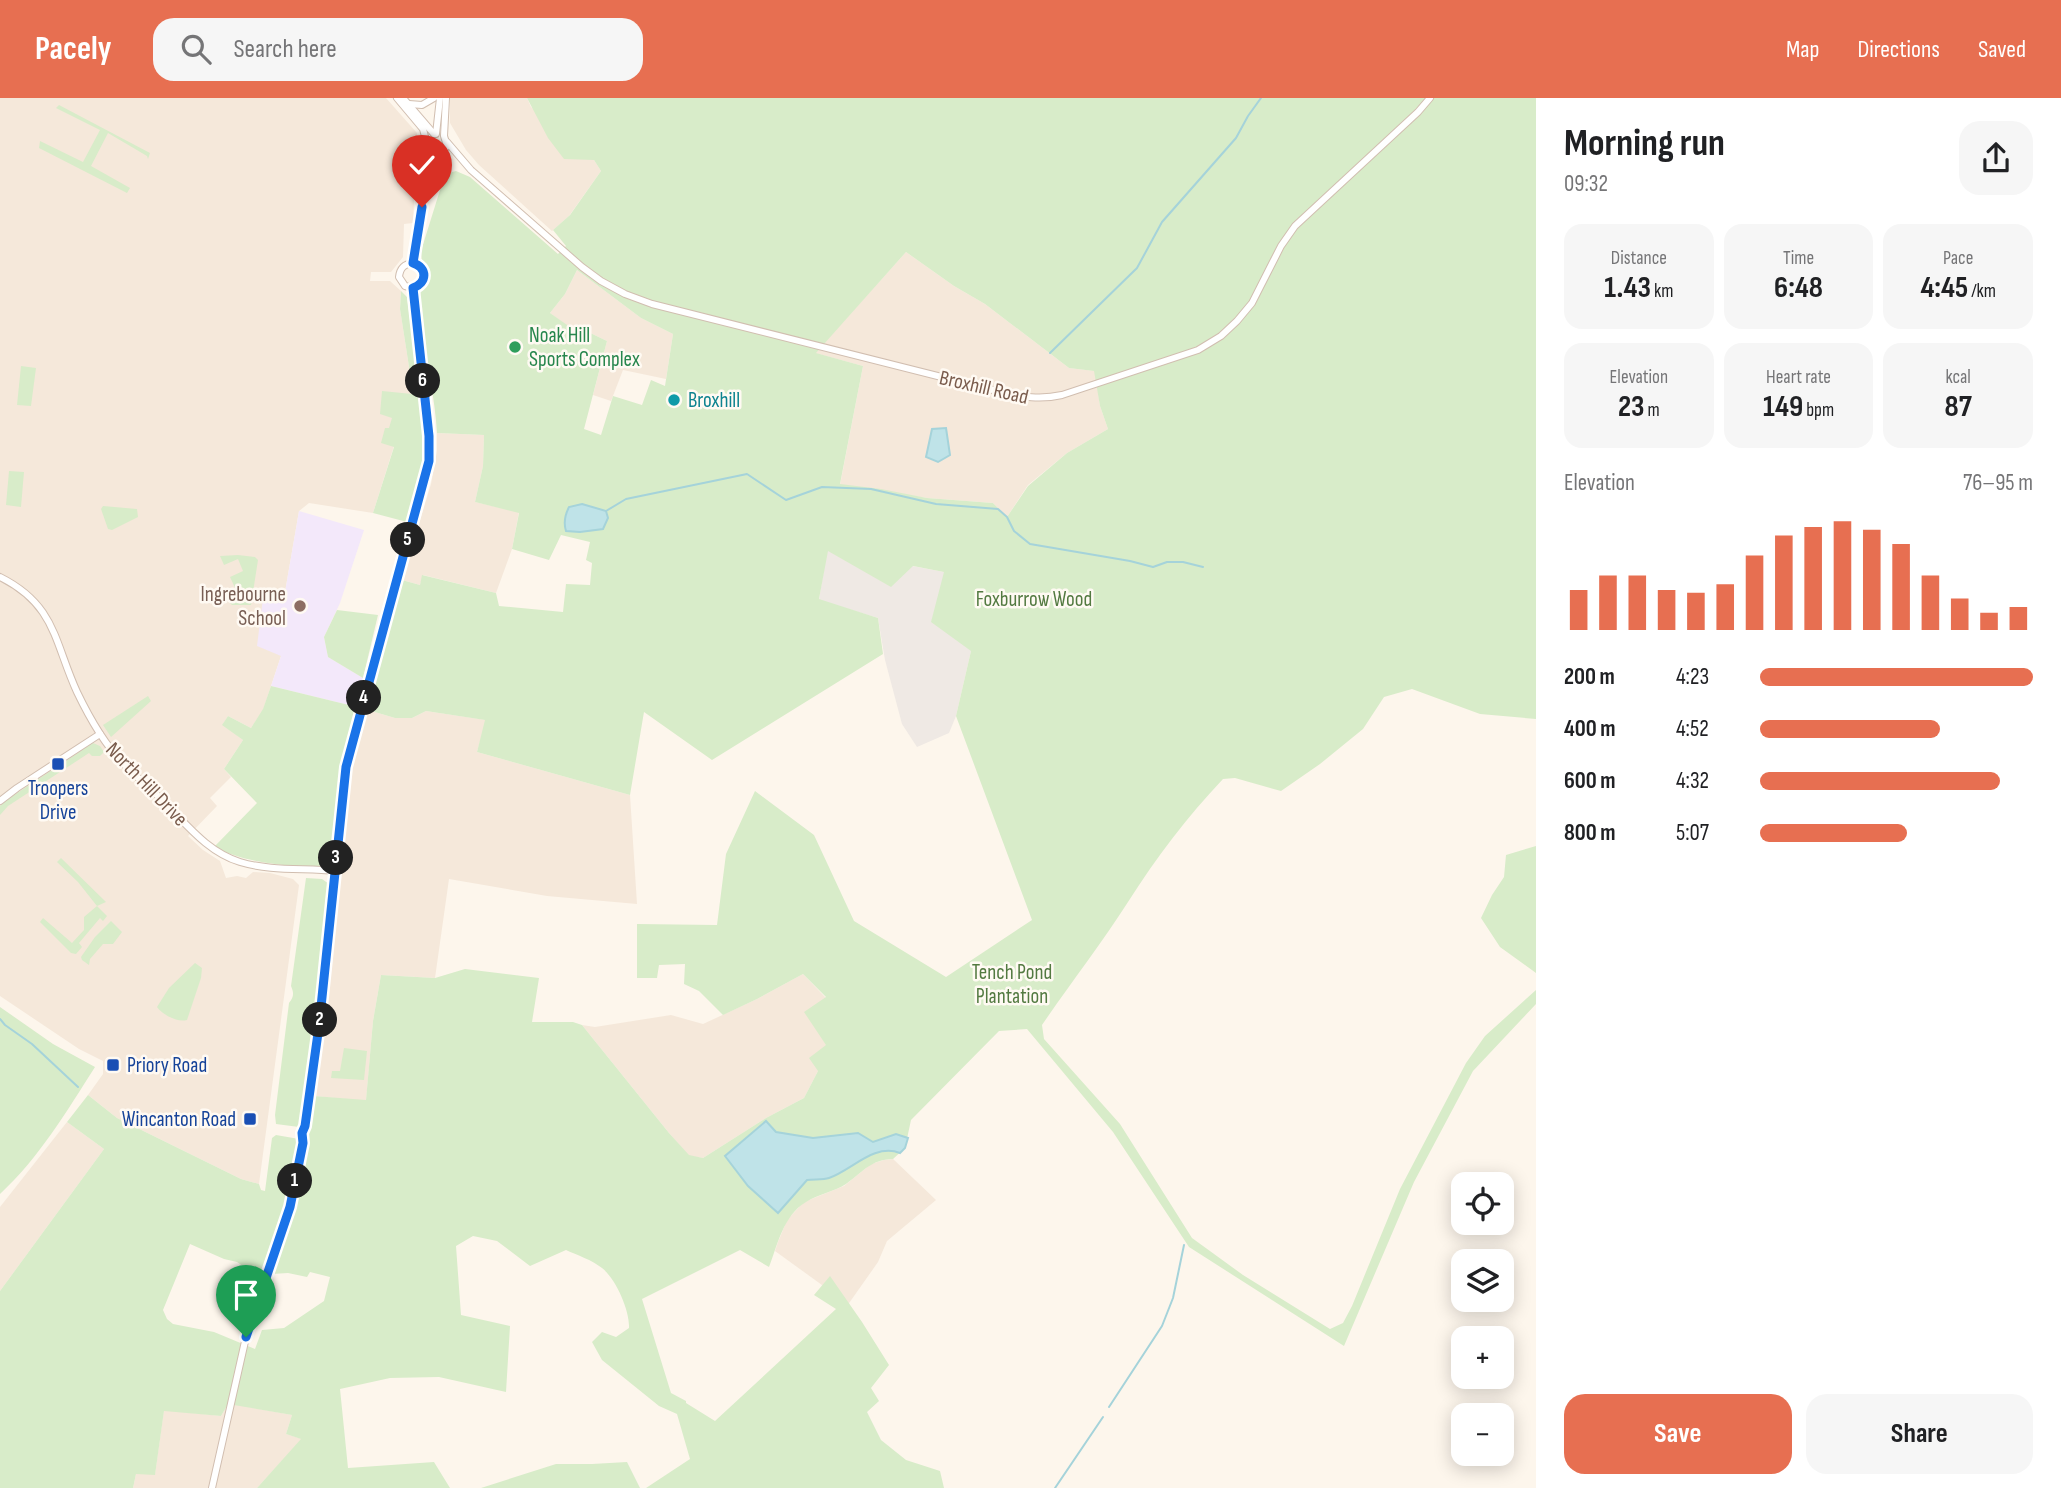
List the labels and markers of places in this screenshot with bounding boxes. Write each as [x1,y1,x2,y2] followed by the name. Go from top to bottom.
[392,135,452,207] pin
[529,323,640,372] place label: Noak Hill Sports Complex
[507,339,523,355] marker: Noak Hill Sports Complex
[406,364,440,398] pin: 6
[688,388,740,413] place label: Broxhill
[666,392,682,408] marker: Broxhill
[390,522,426,558] pin: 5
[201,582,286,631] place label: Ingrebourne School
[292,598,308,614] marker: Ingrebourne School
[346,680,382,716] pin: 4
[50,756,66,772] marker: Troopers Drive
[28,776,88,825] place label: Troopers Drive
[318,840,354,876] pin: 3
[302,1002,338,1038] pin: 2
[127,1053,207,1078] place label: Priory Road
[105,1057,121,1073] marker: Priory Road
[122,1107,236,1132] place label: Wincanton Road
[242,1111,258,1127] marker: Wincanton Road
[278,1164,312,1198] pin: 1
[216,1265,276,1337] pin

